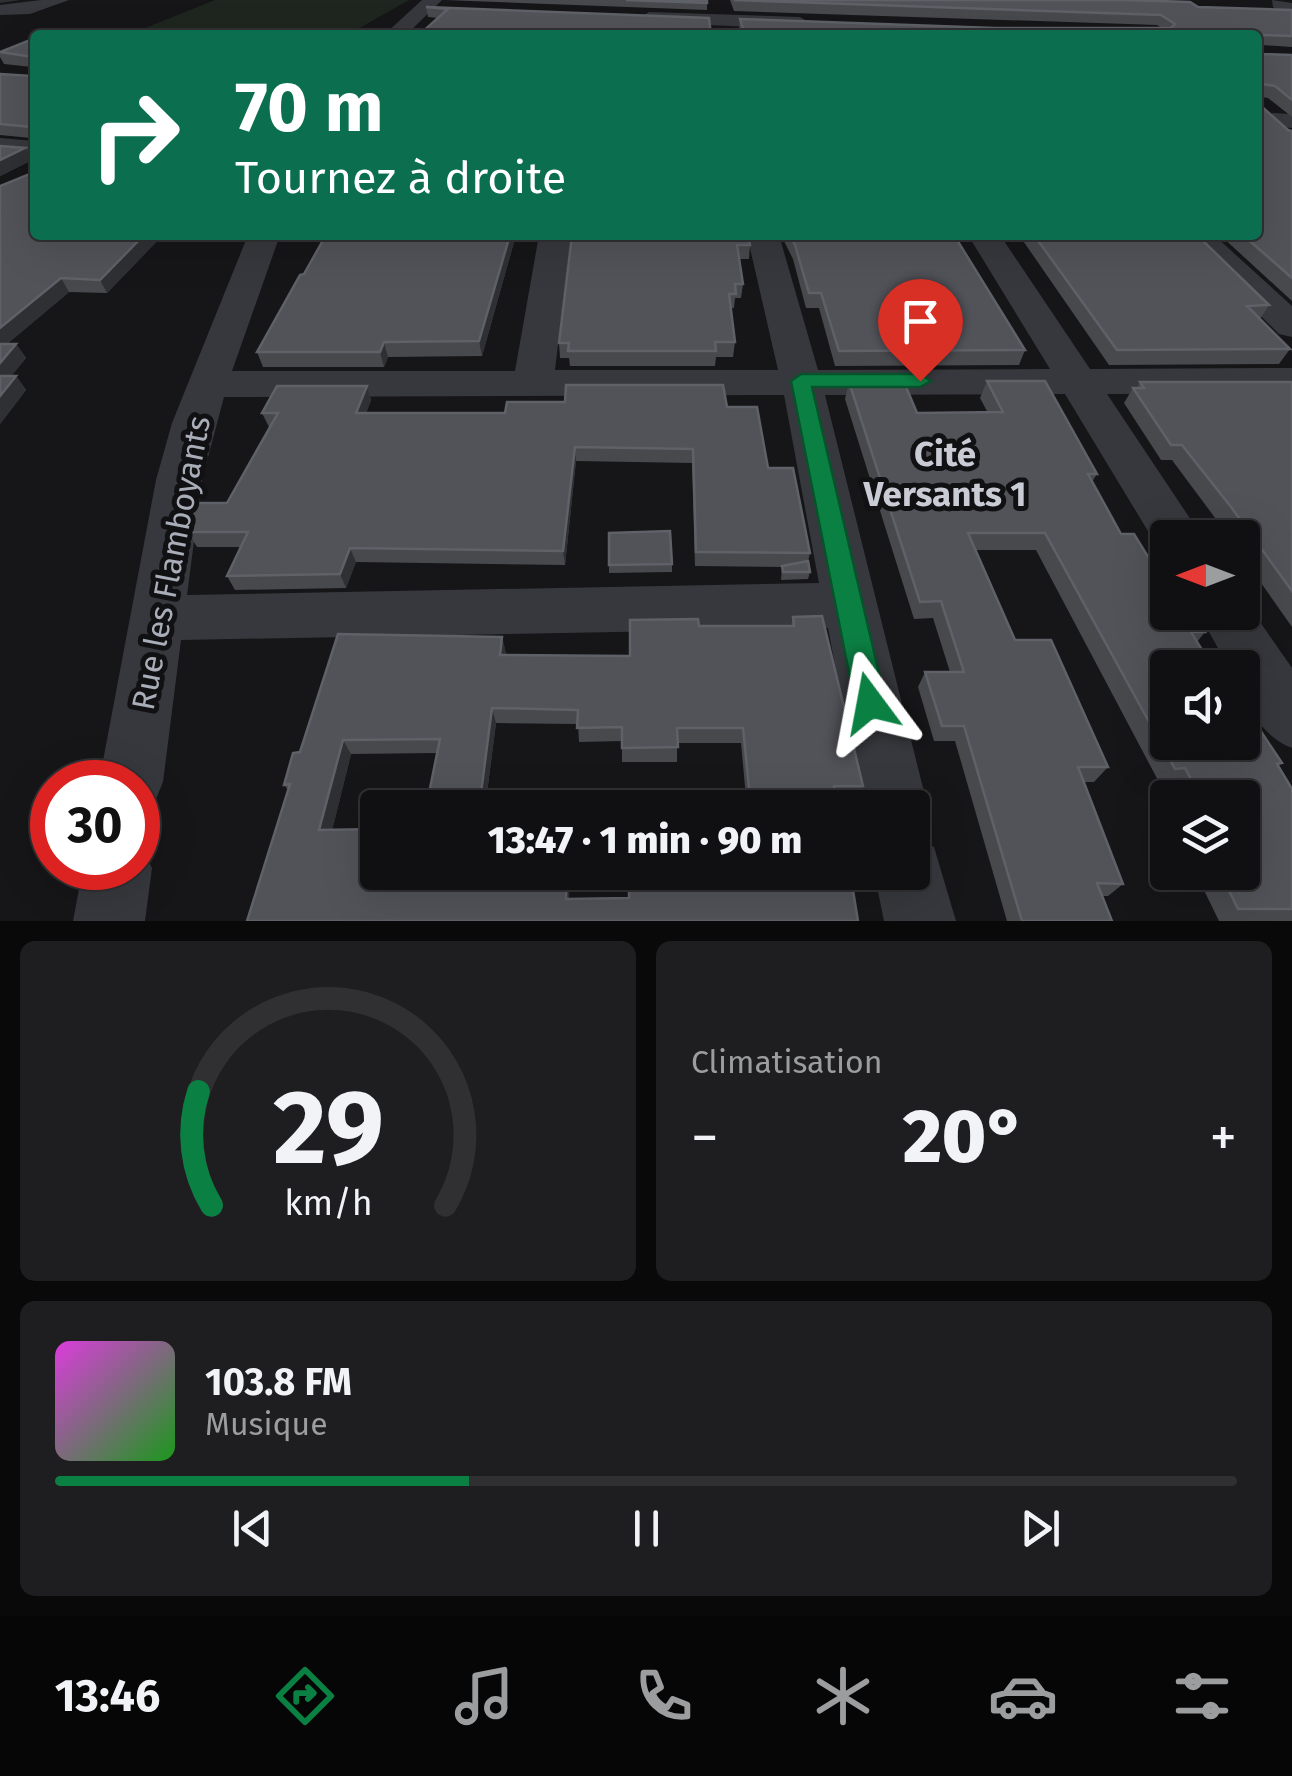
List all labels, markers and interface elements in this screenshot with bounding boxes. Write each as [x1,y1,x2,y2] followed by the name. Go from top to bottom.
[235,66,384,150] text: 70 m
[70,70,200,200] icon: right
[235,151,566,205] text: Tournez à droite
[878,279,963,382] pin
[893,294,948,349] icon: arrive
[124,413,218,713] street label: Rue les Flamboyants
[863,433,1026,515] district label: Cité Versants 1
[1150,520,1260,630] north arrow
[1150,520,1260,890] map controls
[1150,650,1260,760] button: sound
[818,651,922,755] position arrow
[30,760,160,890] speed limit sign: 30
[1150,780,1260,890] button: layers
[488,817,802,863] text: 13:47 · 1 min · 90 m
[691,1043,882,1081] text: Climatisation
[273,1066,383,1191] text: 29
[903,1092,1025,1182] text: 20°
[691,1105,719,1171] text: −
[1210,1105,1237,1171] text: +
[284,1182,372,1224] text: km/h
[205,1359,352,1405] text: 103.8 FM
[205,1405,328,1443] text: Musique
[225,1501,280,1556] icon: previous
[619,1501,674,1556] icon: pause
[1013,1501,1068,1556] icon: next
[270,1661,340,1731] icon: directions
[449,1661,519,1731] icon: music
[629,1661,699,1731] icon: phone
[808,1661,878,1731] icon: climate
[988,1661,1058,1731] icon: car
[1167,1661,1237,1731] icon: filters
[55,1669,160,1723] text: 13:46

